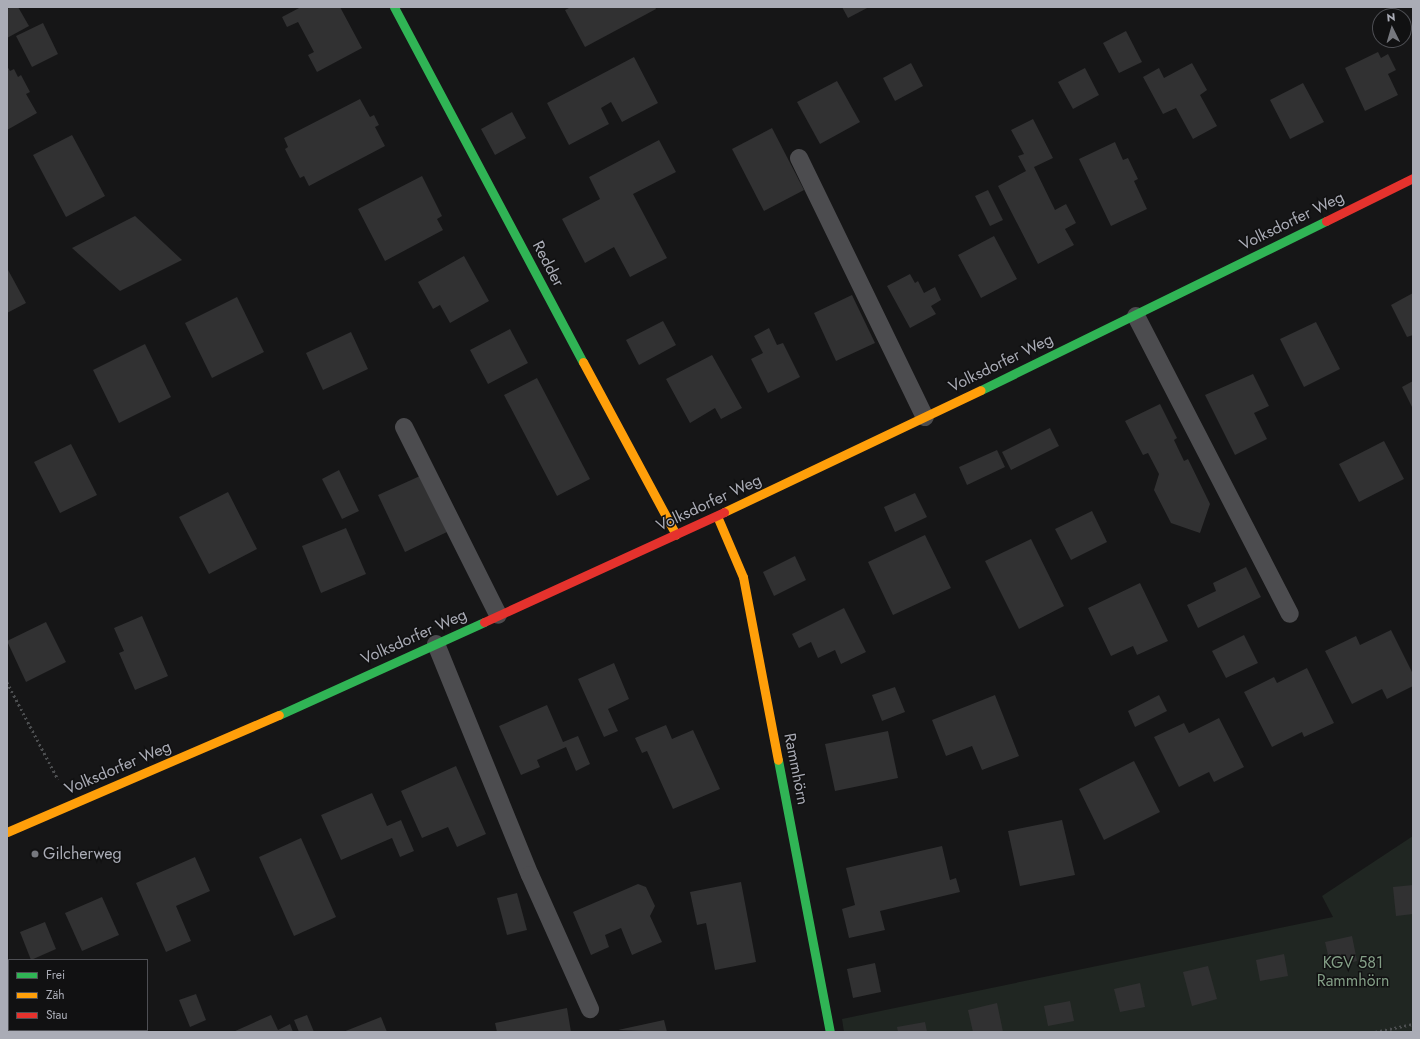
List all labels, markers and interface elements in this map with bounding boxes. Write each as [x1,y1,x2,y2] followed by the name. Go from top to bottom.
[1372,8,1412,48] north arrow
[1386,9,1396,25] text: N
[1237,187,1347,255] street label: Volksdorfer Weg
[528,238,568,290] street label: Redder
[946,329,1056,397] street label: Volksdorfer Weg
[653,470,765,536] street label: Volksdorfer Weg
[358,605,470,669] street label: Volksdorfer Weg
[780,732,812,806] street label: Rammhörn
[62,737,174,799] street label: Volksdorfer Weg
[43,844,121,864] place label: Gilcherweg
[30,849,40,859] marker: Gilcherweg
[1317,953,1389,991] park label: KGV 581 Rammhörn
[8,959,148,1031] legend
[46,966,65,984] text: Frei
[46,986,65,1004] text: Zäh
[46,1006,68,1024] text: Stau

